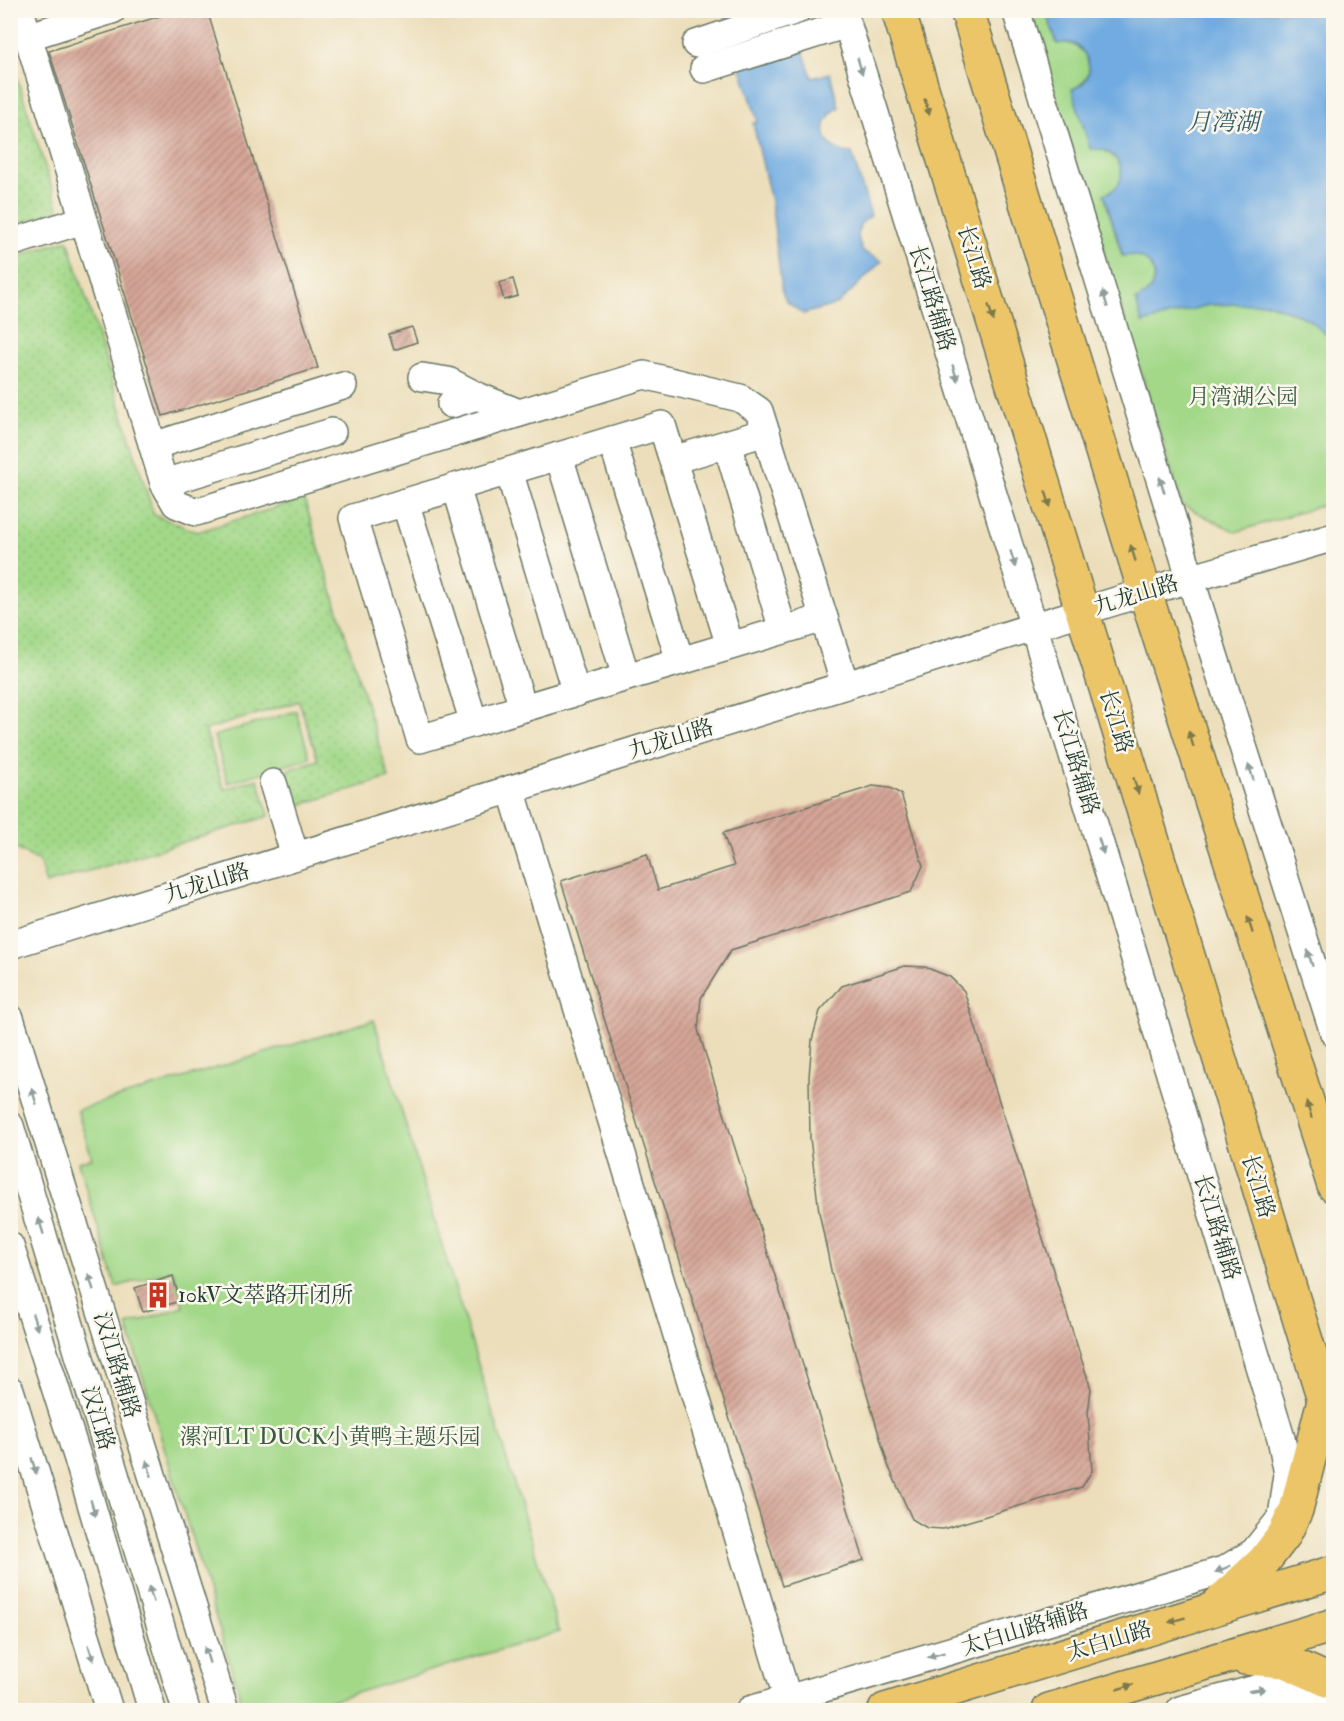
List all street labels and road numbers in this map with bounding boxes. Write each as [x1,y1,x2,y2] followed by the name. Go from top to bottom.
[951,221,997,293] street label: 长江路
[903,241,961,355] street label: 长江路辅路
[1090,569,1182,621] street label: 九龙山路
[1093,685,1139,757] street label: 长江路
[1047,705,1105,819] street label: 长江路辅路
[625,713,717,765] street label: 九龙山路
[161,857,253,909] street label: 九龙山路
[1235,1150,1281,1222] street label: 长江路
[1188,1170,1246,1284] street label: 长江路辅路
[88,1309,146,1421] street label: 汉江路辅路
[76,1383,120,1453] street label: 汉江路
[958,1596,1092,1662] street label: 太白山路辅路
[1063,1615,1155,1667] street label: 太白山路

